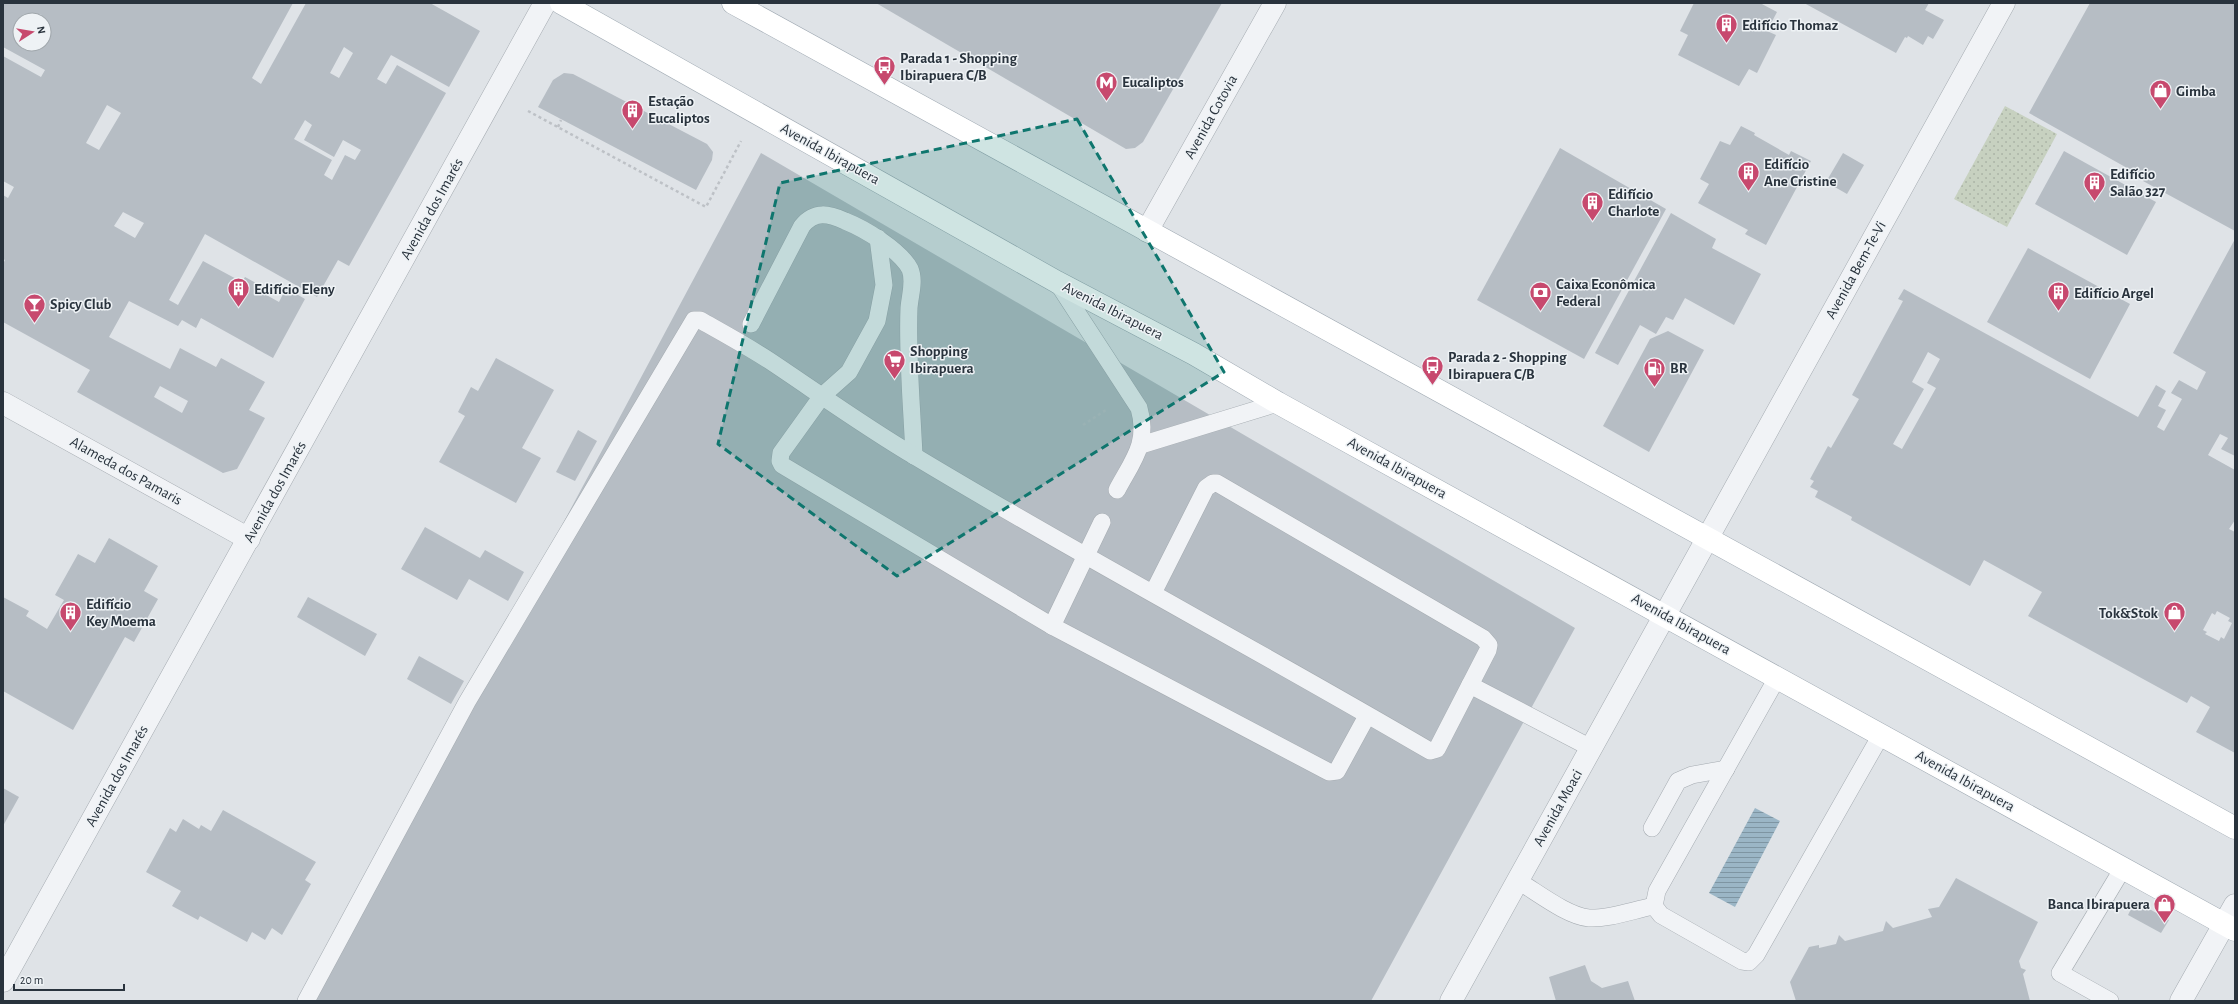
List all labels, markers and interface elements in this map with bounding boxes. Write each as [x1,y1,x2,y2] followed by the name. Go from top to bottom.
[12,12,52,52] north arrow
[1714,12,1740,45] building icon: Edifício Thomaz
[1742,18,1838,33] place label: Edifício Thomaz
[35,25,47,35] text: N
[900,51,1017,83] place label: Parada 1 - Shopping Ibirapuera C/B
[872,54,898,87] bus stop icon: Parada 1 - Shopping Ibirapuera C/B
[1093,69,1119,102] metro station icon: Eucaliptos
[1182,72,1240,162] street label: Avenida Cotovia
[1122,75,1184,90] place label: Eucaliptos
[2148,78,2174,111] shop icon: Gimba
[2176,84,2216,99] place label: Gimba
[648,94,710,126] place label: Estação Eucaliptos
[619,97,645,130] building icon: Estação Eucaliptos
[778,121,882,187] street label: Avenida Ibirapuera
[398,156,466,262] street label: Avenida dos Imarés
[1764,157,1837,189] place label: Edifício Ane Cristine
[1736,160,1762,193] building icon: Edifício Ane Cristine
[2110,167,2166,199] place label: Edifício Salão 327
[2082,170,2108,203] building icon: Edifício Salão 327
[1608,187,1659,219] place label: Edifício Charlote
[1580,190,1606,223] building icon: Edifício Charlote
[1823,219,1889,321] street label: Avenida Bem-Te-Vi
[225,276,251,309] building icon: Edifício Eleny
[1556,277,1656,309] place label: Caixa Econômica Federal
[1060,279,1166,343] street label: Avenida Ibirapuera
[1527,280,1553,313] bank icon: Caixa Econômica Federal
[2046,280,2072,313] building icon: Edifício Argel
[254,282,335,297] place label: Edifício Eleny
[2074,286,2154,301] place label: Edifício Argel
[22,291,48,324] bar icon: Spicy Club
[50,297,111,312] place label: Spicy Club
[910,344,974,376] place label: Shopping Ibirapuera
[882,347,908,380] supermarket icon: Shopping Ibirapuera
[1448,350,1567,382] place label: Parada 2 - Shopping Ibirapuera C/B
[1419,353,1445,386] bus stop icon: Parada 2 - Shopping Ibirapuera C/B
[1641,355,1667,388] fuel station icon: BR
[1670,361,1688,376] place label: BR
[68,434,184,508] street label: Alameda dos Pamaris
[1345,435,1449,501] street label: Avenida Ibirapuera
[241,439,309,545] street label: Avenida dos Imarés
[1629,591,1733,657] street label: Avenida Ibirapuera
[86,597,156,629] place label: Edifício Key Moema
[58,600,84,633] building icon: Edifício Key Moema
[2161,600,2187,633] shop icon: Tok&Stok
[2099,606,2159,621] place label: Tok&Stok
[83,723,151,829] street label: Avenida dos Imarés
[1913,748,2017,814] street label: Avenida Ibirapuera
[1531,767,1585,849] street label: Avenida Moaci
[2152,891,2178,924] shop icon: Banca Ibirapuera
[2047,897,2150,912] place label: Banca Ibirapuera
[14,966,124,992] scale bar
[20,974,43,986] text: 20 m

